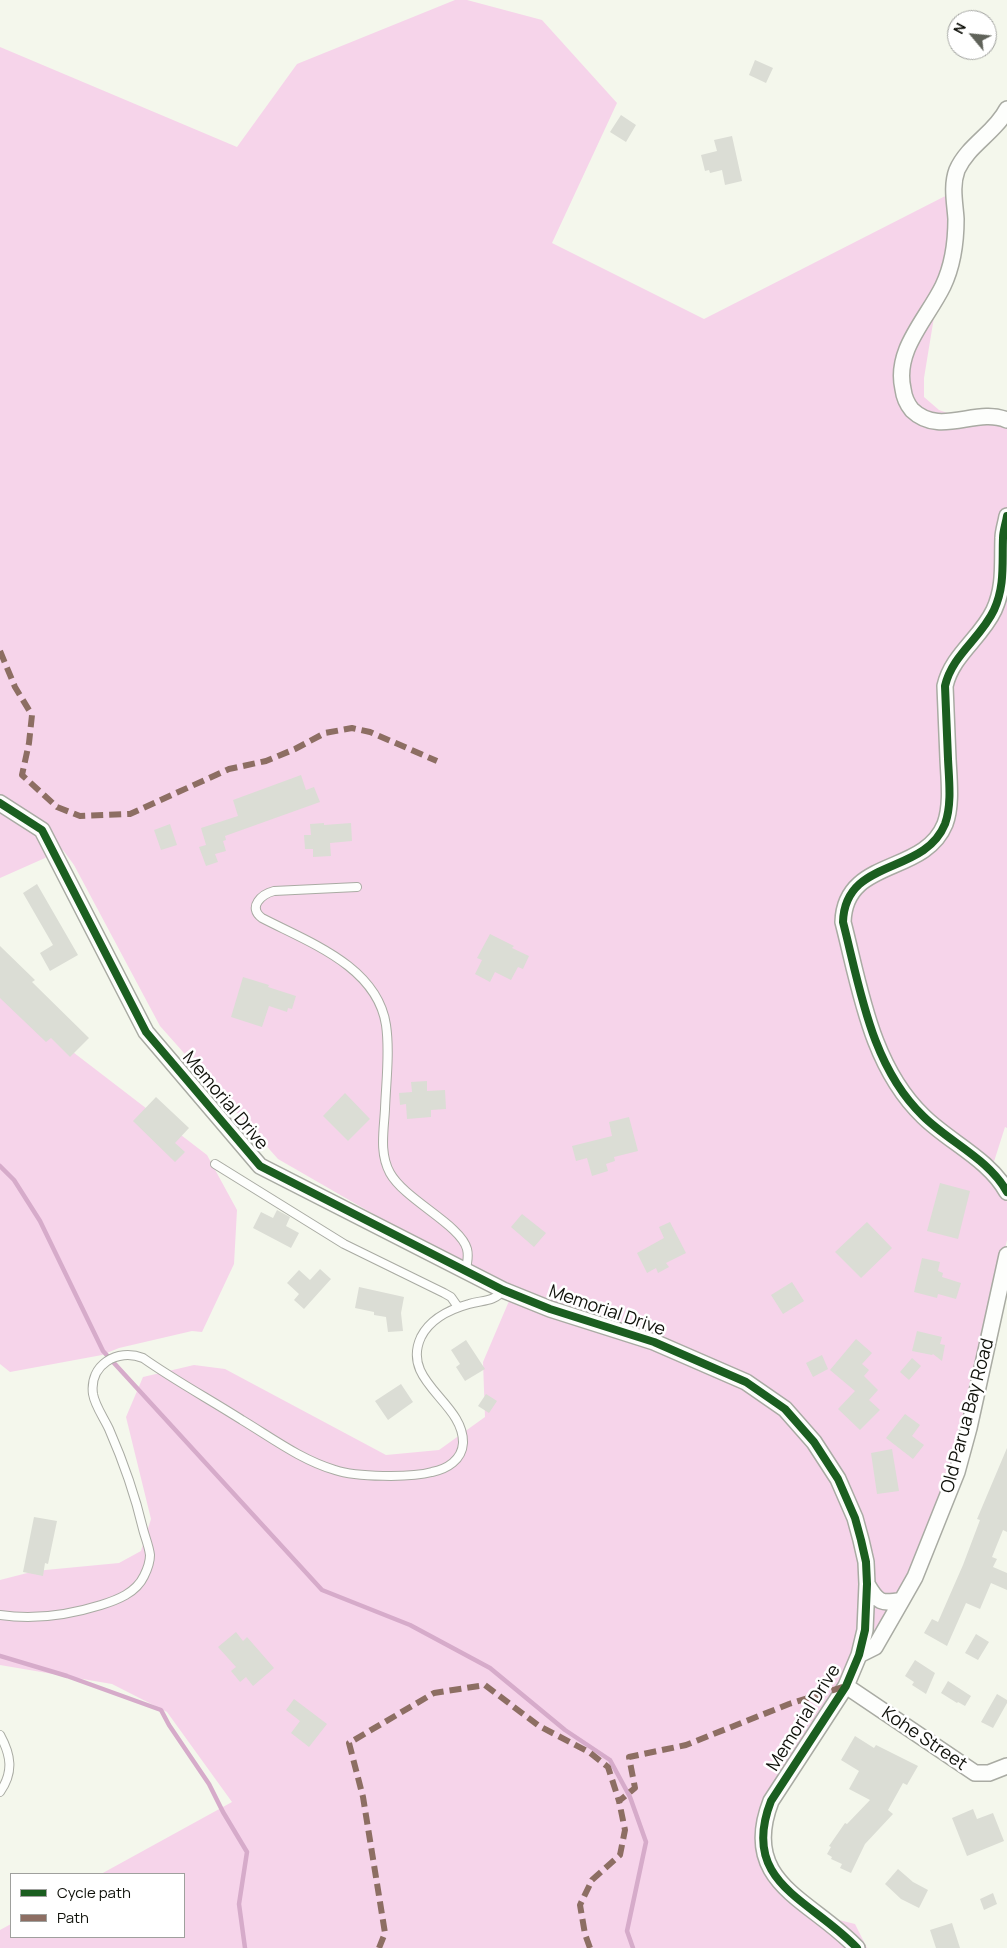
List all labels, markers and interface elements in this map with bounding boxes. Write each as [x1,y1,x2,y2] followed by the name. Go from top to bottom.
[947,10,997,60] north arrow
[948,19,970,37] text: N
[178,1047,272,1155] street label: Memorial Drive
[546,1281,668,1341] street label: Memorial Drive
[937,1336,999,1496] street label: Old Parua Bay Road
[763,1661,845,1775] street label: Memorial Drive
[877,1703,971,1775] street label: Kohe Street
[10,1873,185,1938] legend
[57,1882,131,1903] text: Cycle path
[57,1907,89,1928] text: Path

